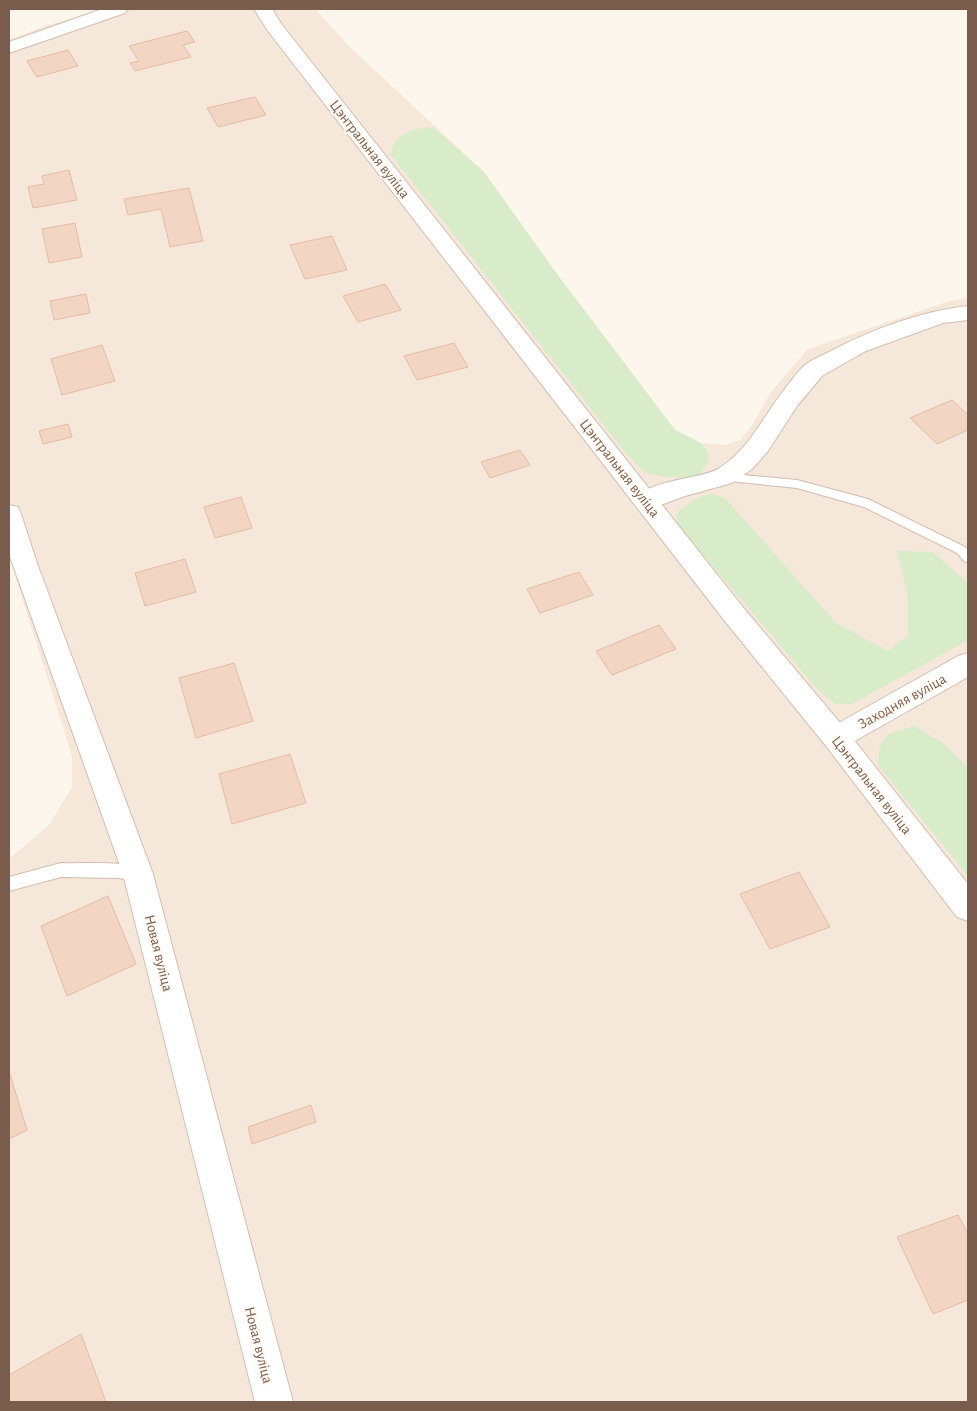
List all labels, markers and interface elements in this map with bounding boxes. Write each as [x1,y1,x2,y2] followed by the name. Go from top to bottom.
[327,97,413,201] street label: Цэнтральная вуліца
[577,416,663,520] street label: Цэнтральная вуліца
[856,671,949,732] street label: Заходняя вуліца
[829,733,915,837] street label: Цэнтральная вуліца
[142,913,175,993] street label: Новая вуліца
[242,1305,275,1385] street label: Новая вуліца

